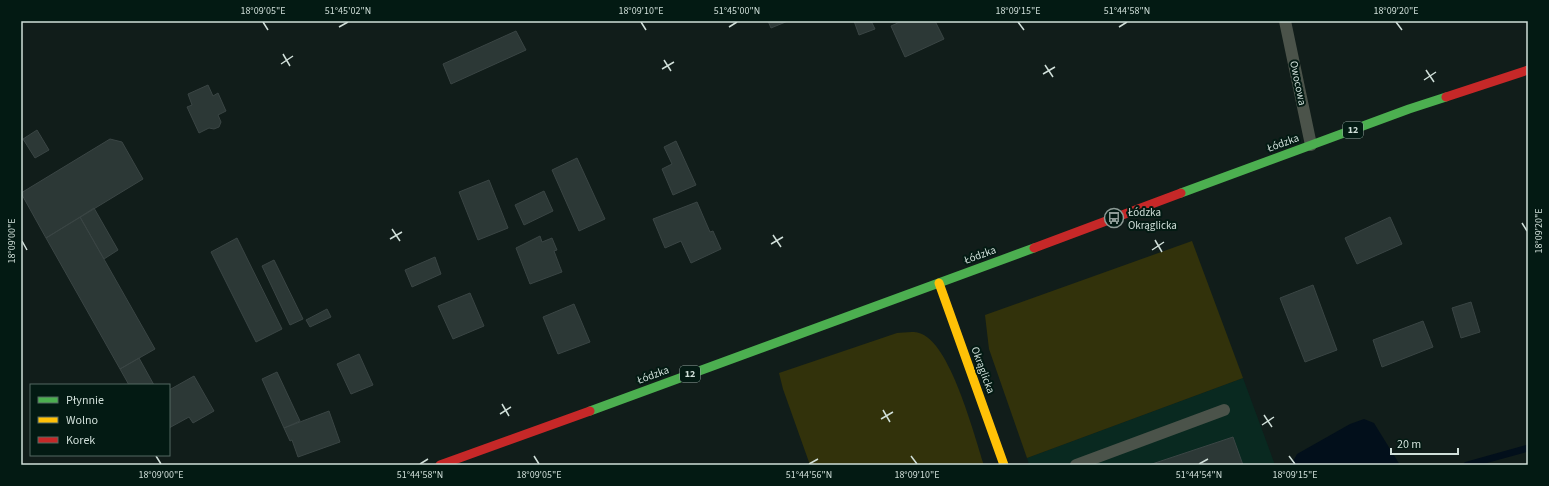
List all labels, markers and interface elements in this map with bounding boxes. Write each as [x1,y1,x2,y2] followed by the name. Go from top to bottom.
[240,4,286,18] text: 18°09'05"E
[325,4,371,18] text: 51°45'02"N
[618,4,664,18] text: 18°09'10"E
[714,4,760,18] text: 51°45'00"N
[995,4,1041,18] text: 18°09'15"E
[1104,4,1150,18] text: 51°44'58"N
[1373,4,1419,18] text: 18°09'20"E
[1286,59,1310,107] street label: Owocowa
[1343,122,1363,138] road number: 12
[1264,130,1301,156] street label: Łódzka
[1127,205,1177,233] place label: Łódzka Okrąglicka
[1103,207,1125,229] bus stop icon: Łódzka Okrąglicka
[1532,208,1546,254] text: 18°09'20"E
[5,218,19,264] text: 18°09'00"E
[961,242,998,268] street label: Łódzka
[968,345,998,395] street label: Okrąglicka
[634,362,671,388] street label: Łódzka
[680,366,700,382] road number: 12
[30,384,170,456] legend
[66,392,104,409] text: Płynnie
[66,412,98,429] text: Wolno
[1391,430,1458,456] scale bar
[66,432,95,449] text: Korek
[1397,436,1421,453] text: 20 m
[138,468,184,482] text: 18°09'00"E
[397,468,443,482] text: 51°44'58"N
[516,468,562,482] text: 18°09'05"E
[786,468,832,482] text: 51°44'56"N
[894,468,940,482] text: 18°09'10"E
[1176,468,1222,482] text: 51°44'54"N
[1272,468,1318,482] text: 18°09'15"E

